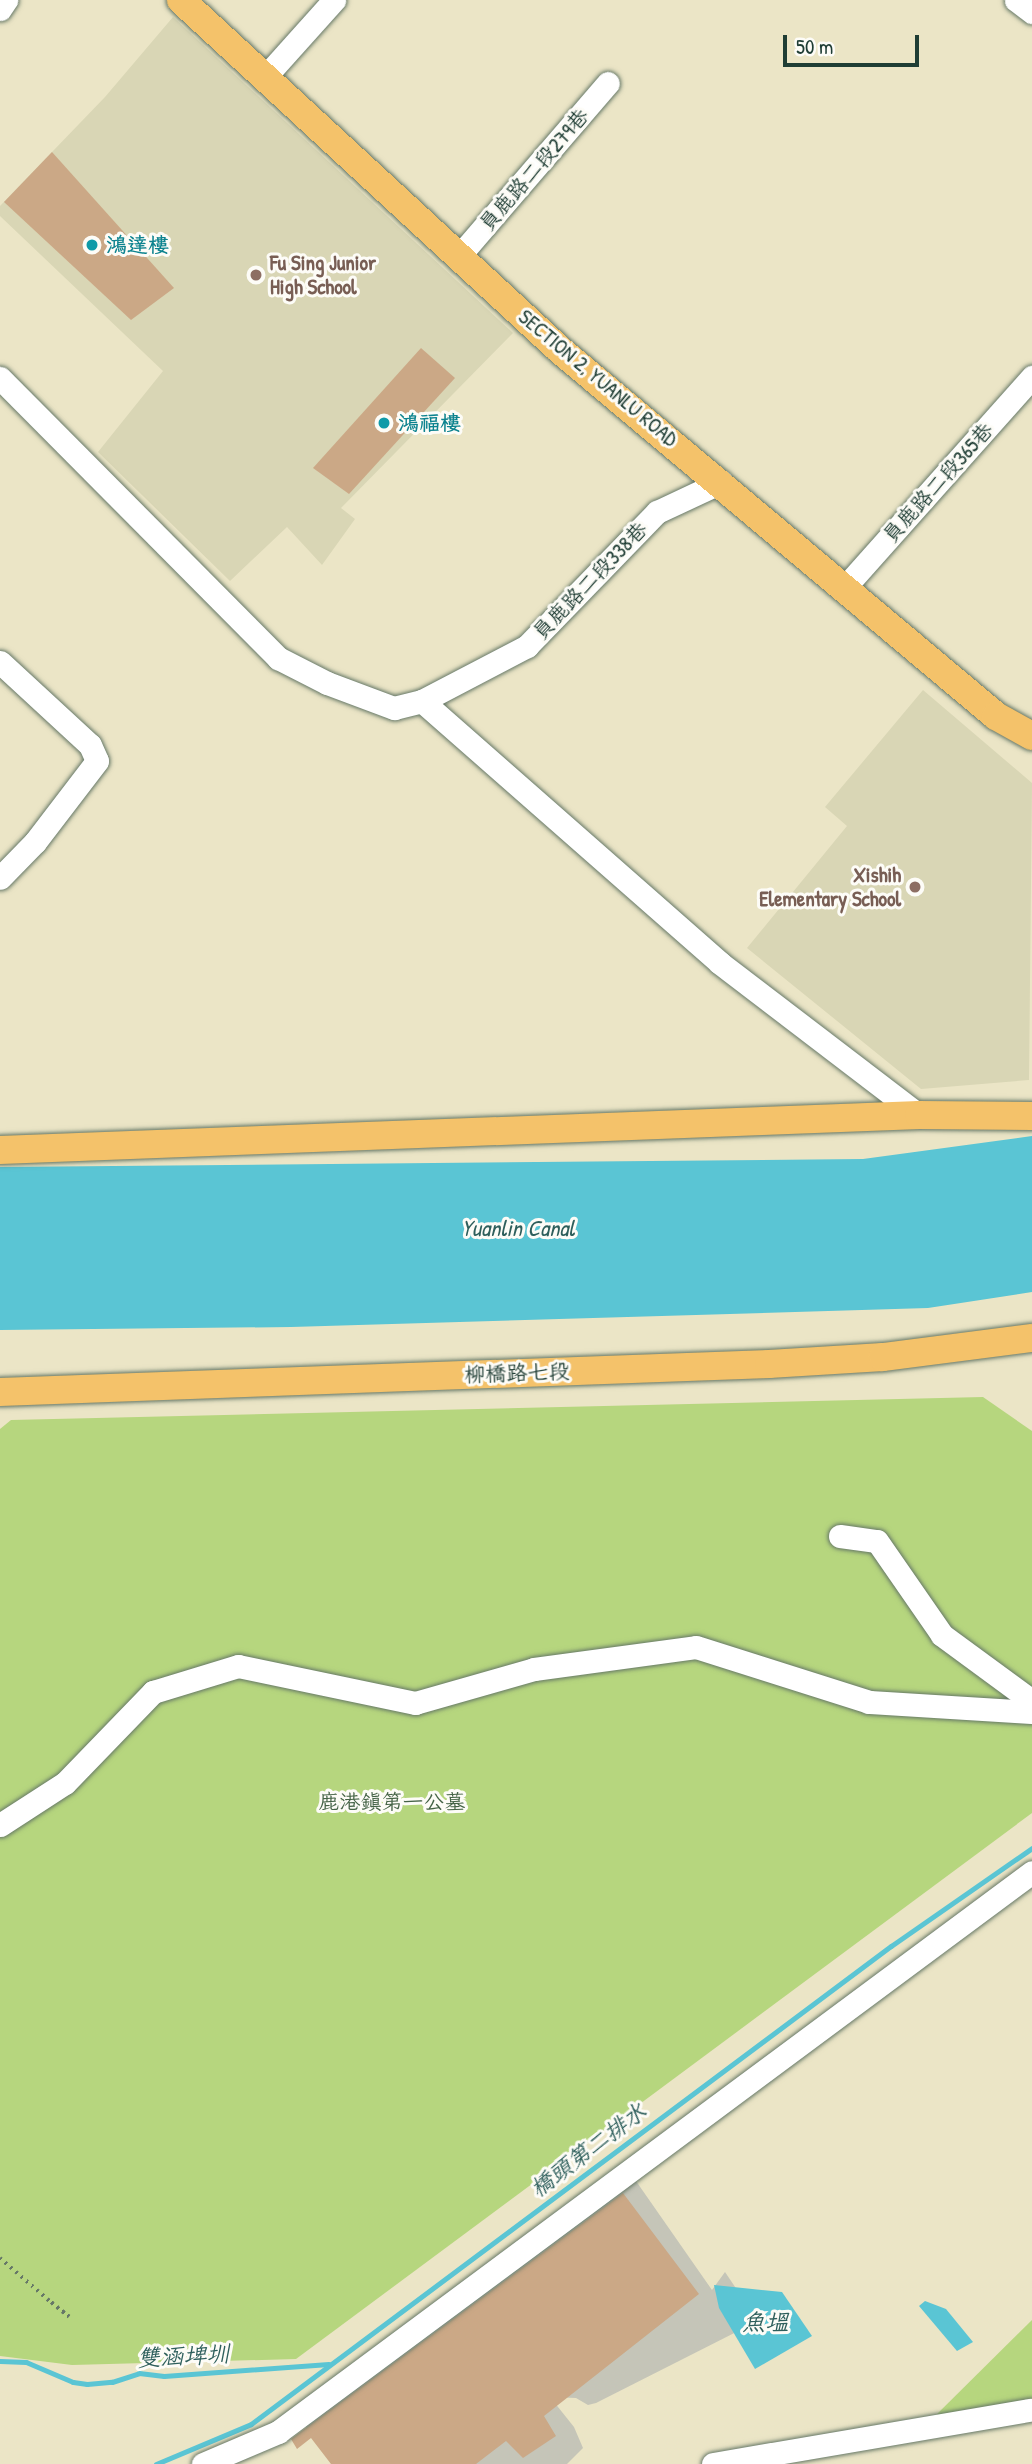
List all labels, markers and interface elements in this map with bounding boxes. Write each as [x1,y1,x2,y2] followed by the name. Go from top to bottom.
[787,21,923,65] scale bar
[796,32,833,61] text: 50 m
[474,104,594,236] street label: 員鹿路二段279巷
[106,232,169,258] place label: 鴻達樓
[84,237,100,253] marker: 鴻達樓
[270,250,376,300] place label: Fu Sing Junior High School
[248,267,264,283] marker: Fu Sing Junior High School
[513,304,683,452] street label: SECTION 2, YUANLU ROAD
[398,410,461,436] place label: 鴻福樓
[376,415,392,431] marker: 鴻福樓
[878,418,998,548] street label: 員鹿路二段365巷
[527,517,653,645] street label: 員鹿路二段338巷
[759,862,901,912] place label: Xishih Elementary School
[907,879,923,895] marker: Xishih Elementary School
[462,1214,574,1242] water label: Yuanlin Canal
[464,1359,570,1387] street label: 柳橋路七段
[319,1789,465,1815] park label: 鹿港鎮第一公墓
[525,2097,651,2203] water label: 橋頭第二排水
[742,2308,788,2336] water label: 魚塭
[136,2340,230,2372] water label: 雙涵埤圳

